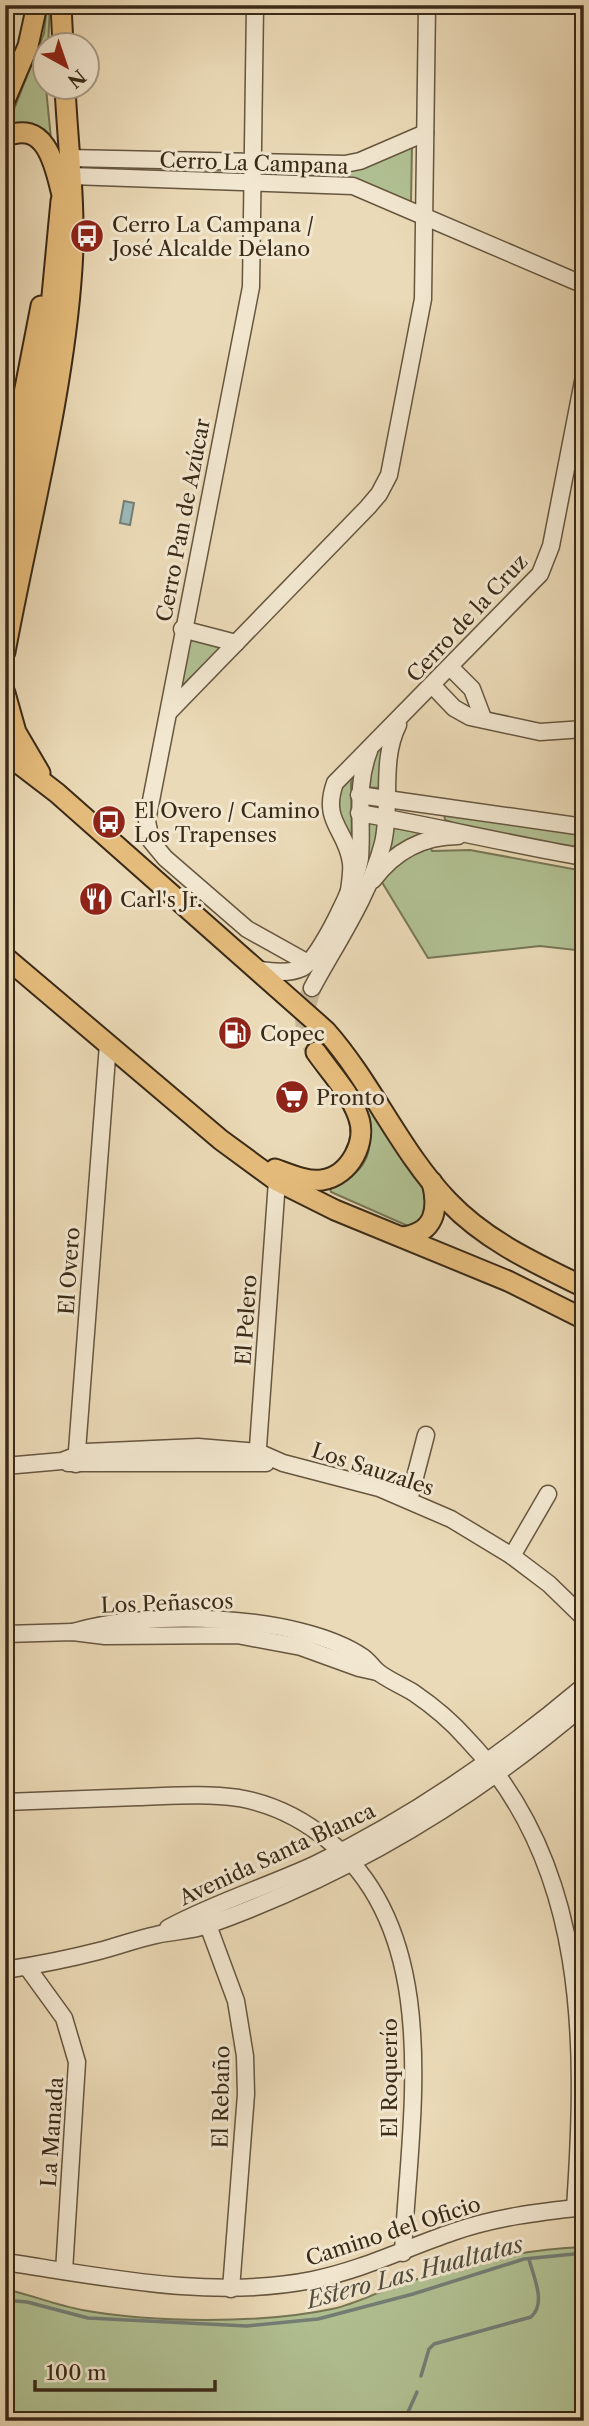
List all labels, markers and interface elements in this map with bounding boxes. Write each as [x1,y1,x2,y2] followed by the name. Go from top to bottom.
[32,32,102,102] north arrow
[63,65,90,93] text: N
[159,147,350,179] street label: Cerro La Campana
[109,212,314,261] place label: Cerro La Campana / José Alcalde Delano
[68,217,106,255] bus stop icon: Cerro La Campana / José Alcalde Delano
[151,416,215,624] street label: Cerro Pan de Azúcar
[401,549,533,687] street label: Cerro de la Cruz
[134,798,320,847] place label: El Overo / Camino Los Trapenses
[90,803,128,841] bus stop icon: El Overo / Camino Los Trapenses
[77,880,115,918] restaurant icon: Carl's Jr.
[120,887,203,912] place label: Carl's Jr.
[216,1014,254,1052] fuel station icon: Copec
[260,1021,325,1046] place label: Copec
[273,1078,311,1116] supermarket icon: Pronto
[316,1085,385,1110] place label: Pronto
[53,1226,85,1316] street label: El Overo
[230,1274,262,1366] street label: El Pelero
[309,1438,437,1500] street label: Los Sauzales
[100,1588,234,1618] street label: Los Peñascos
[174,1797,380,1911] street label: Avenida Santa Blanca
[377,2018,402,2138] street label: El Roquerío
[208,2045,234,2149] street label: El Rebaño
[36,2075,68,2188] street label: La Manada
[302,2191,484,2271] street label: Camino del Oficio
[302,2229,527,2315] water label: Estero Las Hualtatas
[35,2349,215,2393] scale bar
[46,2360,107,2385] text: 100 m

